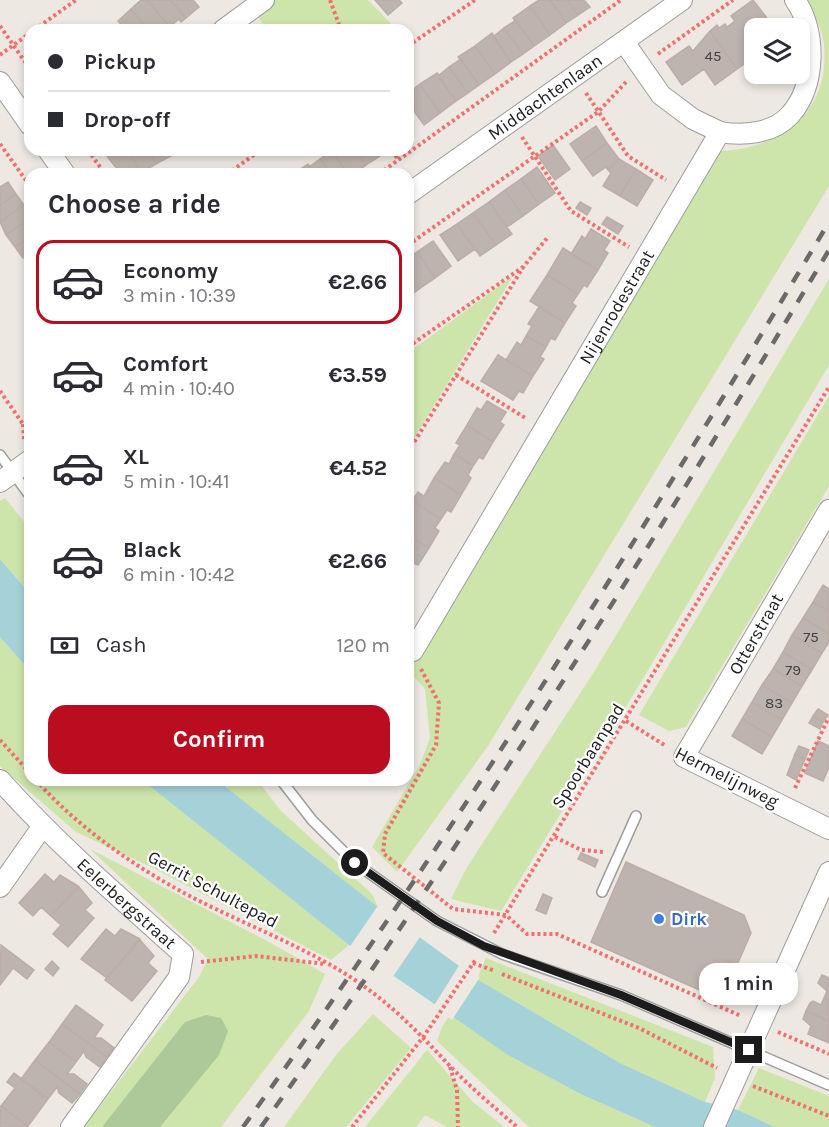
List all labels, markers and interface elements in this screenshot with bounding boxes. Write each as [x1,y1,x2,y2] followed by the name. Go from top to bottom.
[744,18,810,84] map controls
[744,18,810,84] button: layers
[705,47,721,65] house number: 45
[84,49,156,75] text: Pickup
[484,49,606,145] street label: Middachtenlaan
[84,107,170,133] text: Drop-off
[48,188,221,220] text: Choose a ride
[574,245,659,368] street label: Nijenrodestraat
[51,255,105,309] icon: car
[123,258,218,284] text: Economy
[328,269,387,295] text: €2.66
[123,284,236,307] text: 3 min · 10:39
[51,348,105,402] icon: car
[123,351,208,377] text: Comfort
[328,362,387,388] text: €3.59
[123,377,235,400] text: 4 min · 10:40
[51,441,105,495] icon: car
[123,444,149,470] text: XL
[329,455,387,481] text: €4.52
[123,470,230,493] text: 5 min · 10:41
[51,534,105,588] icon: car
[123,537,182,563] text: Black
[328,548,387,574] text: €2.66
[123,563,235,586] text: 6 min · 10:42
[724,589,788,679] street label: Otterstraat
[803,628,819,646] house number: 75
[48,629,81,662] icon: cash
[96,632,146,658] text: Cash
[336,634,390,657] text: 120 m
[785,661,801,679] house number: 79
[765,694,783,712] house number: 83
[547,699,629,813] street label: Spoorbaanpad
[48,705,390,774] button: Confirm
[672,741,782,813] street label: Hermelijnweg
[144,845,282,933] street label: Gerrit Schultepad
[341,849,368,876] route start
[72,853,181,954] street label: Eelerbergstraat
[671,908,707,930] place label: Dirk
[652,912,666,926] marker: Dirk
[700,963,798,1005] callout: 1 min
[723,972,774,995] text: 1 min
[735,1036,762,1063] route end

